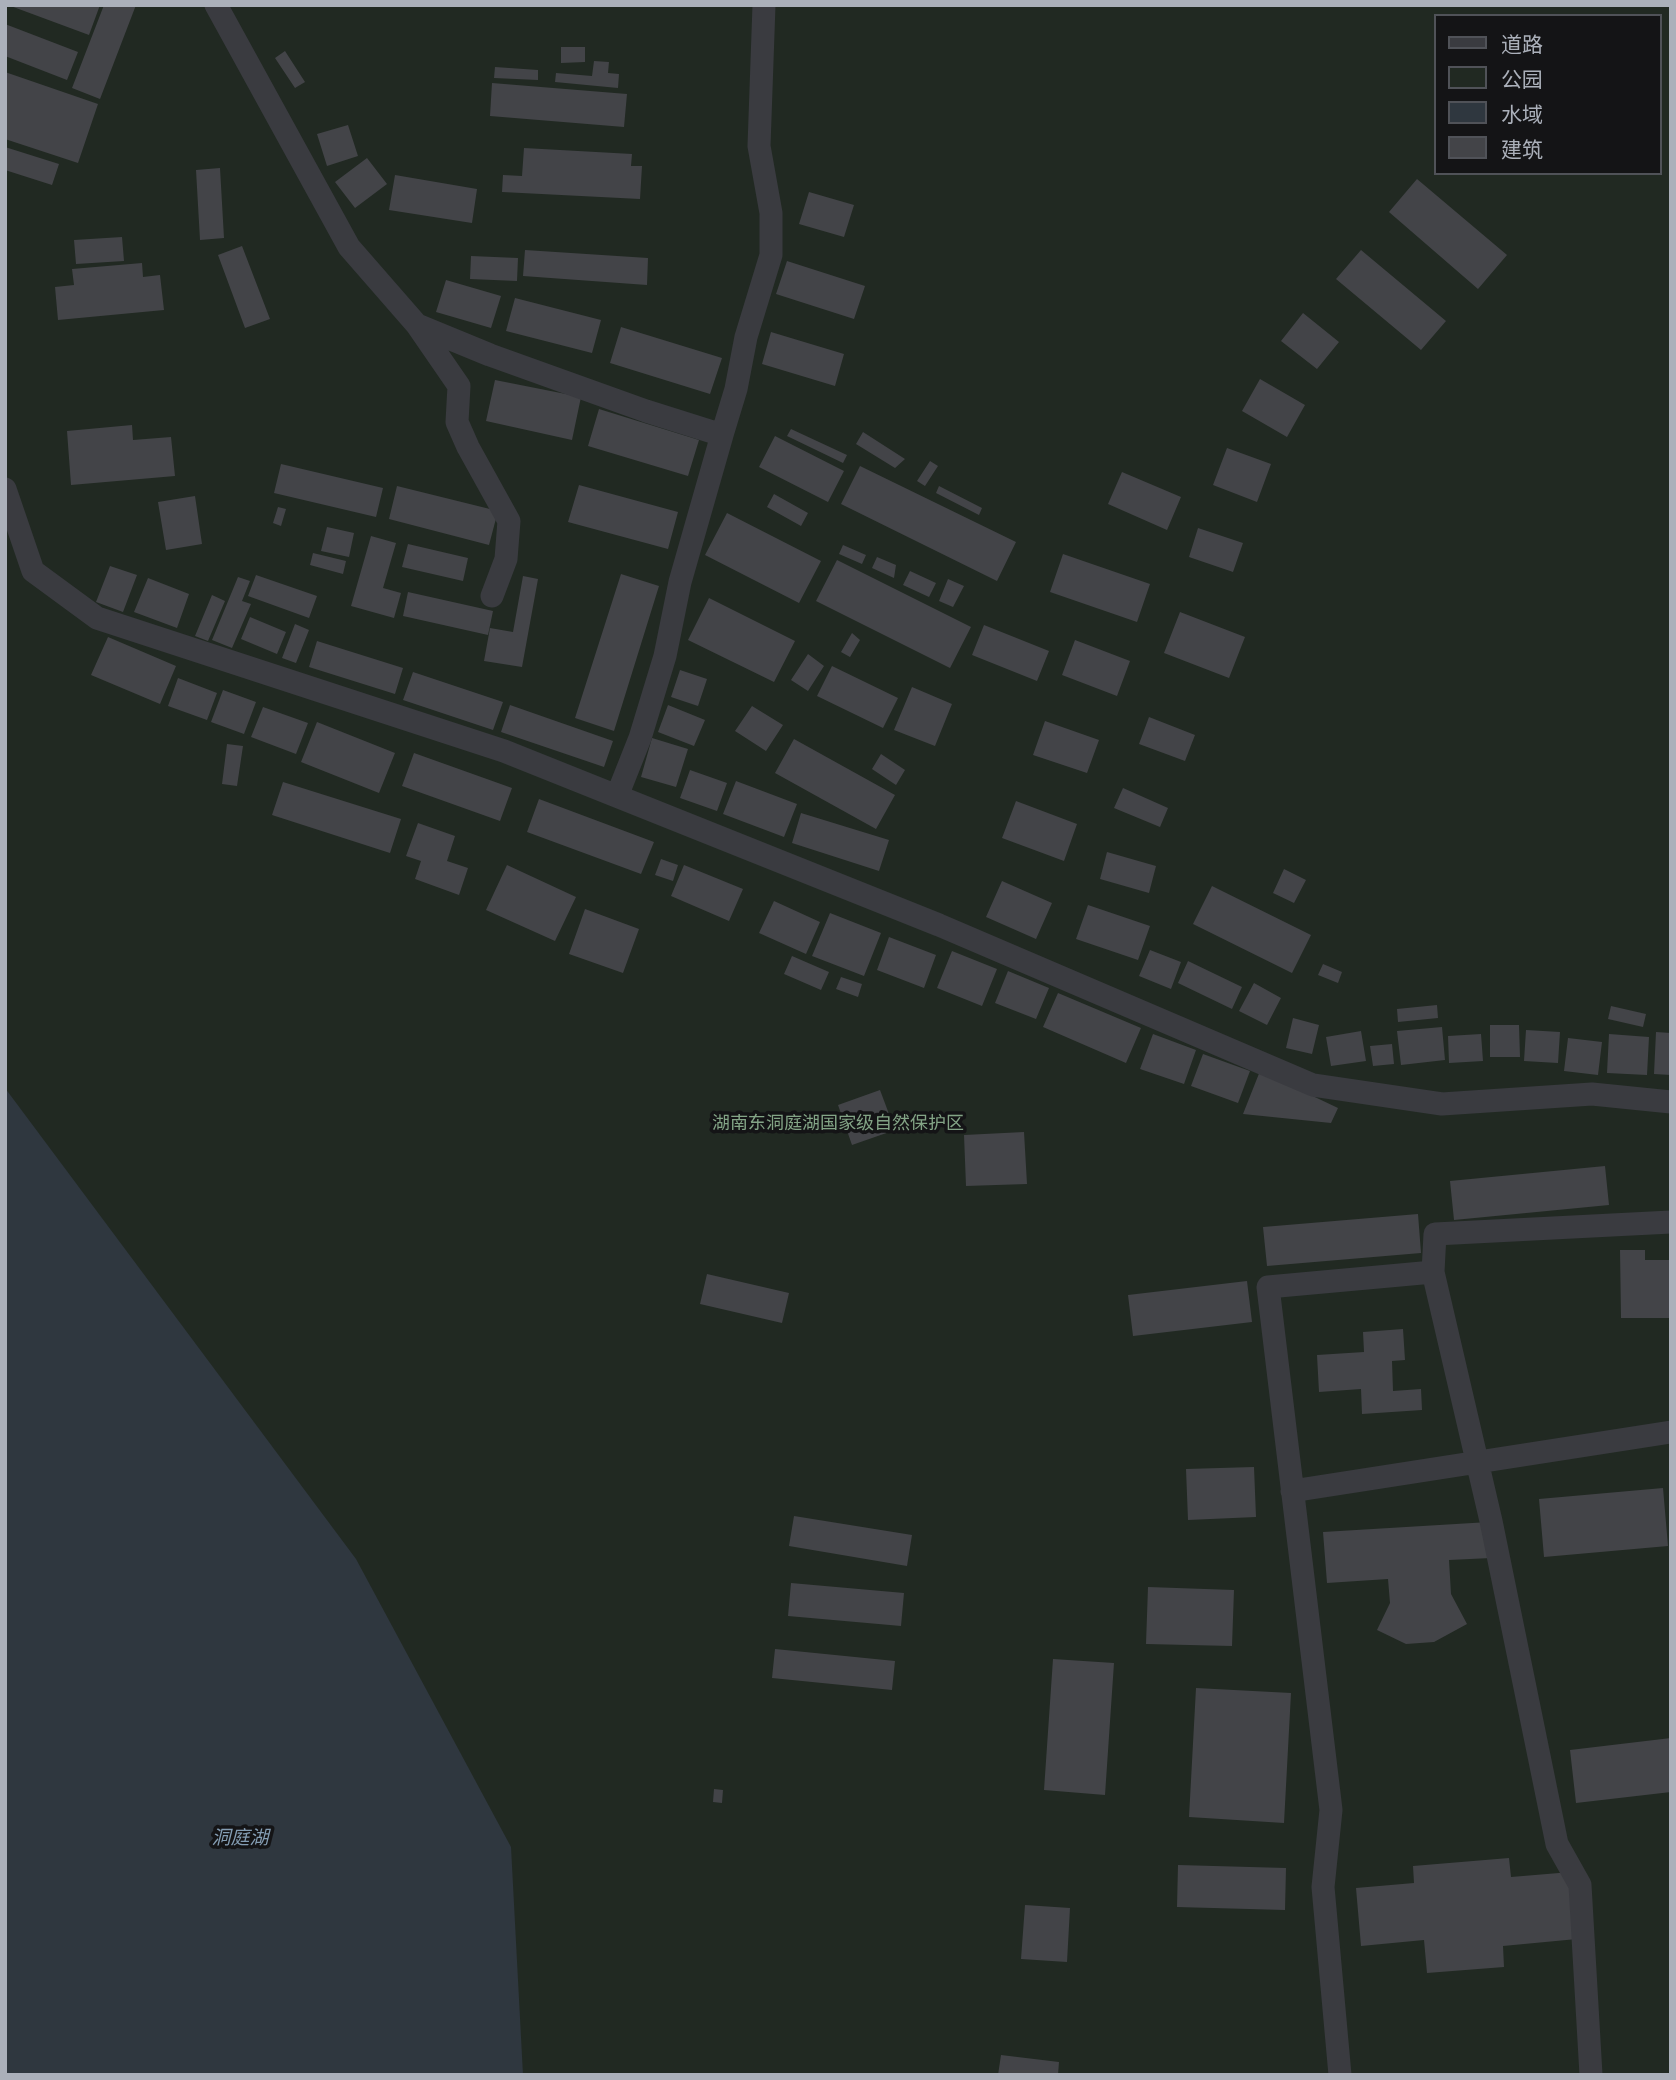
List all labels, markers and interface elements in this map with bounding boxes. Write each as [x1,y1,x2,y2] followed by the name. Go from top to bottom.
[1434,14,1662,175] legend
[1501,31,1543,58] text: 道路
[1501,66,1543,93] text: 公园
[1501,101,1543,128] text: 水域
[1501,136,1543,163] text: 建筑
[712,1113,964,1135] park label: 湖南东洞庭湖国家级自然保护区
[212,1828,268,1850] water label: 洞庭湖

